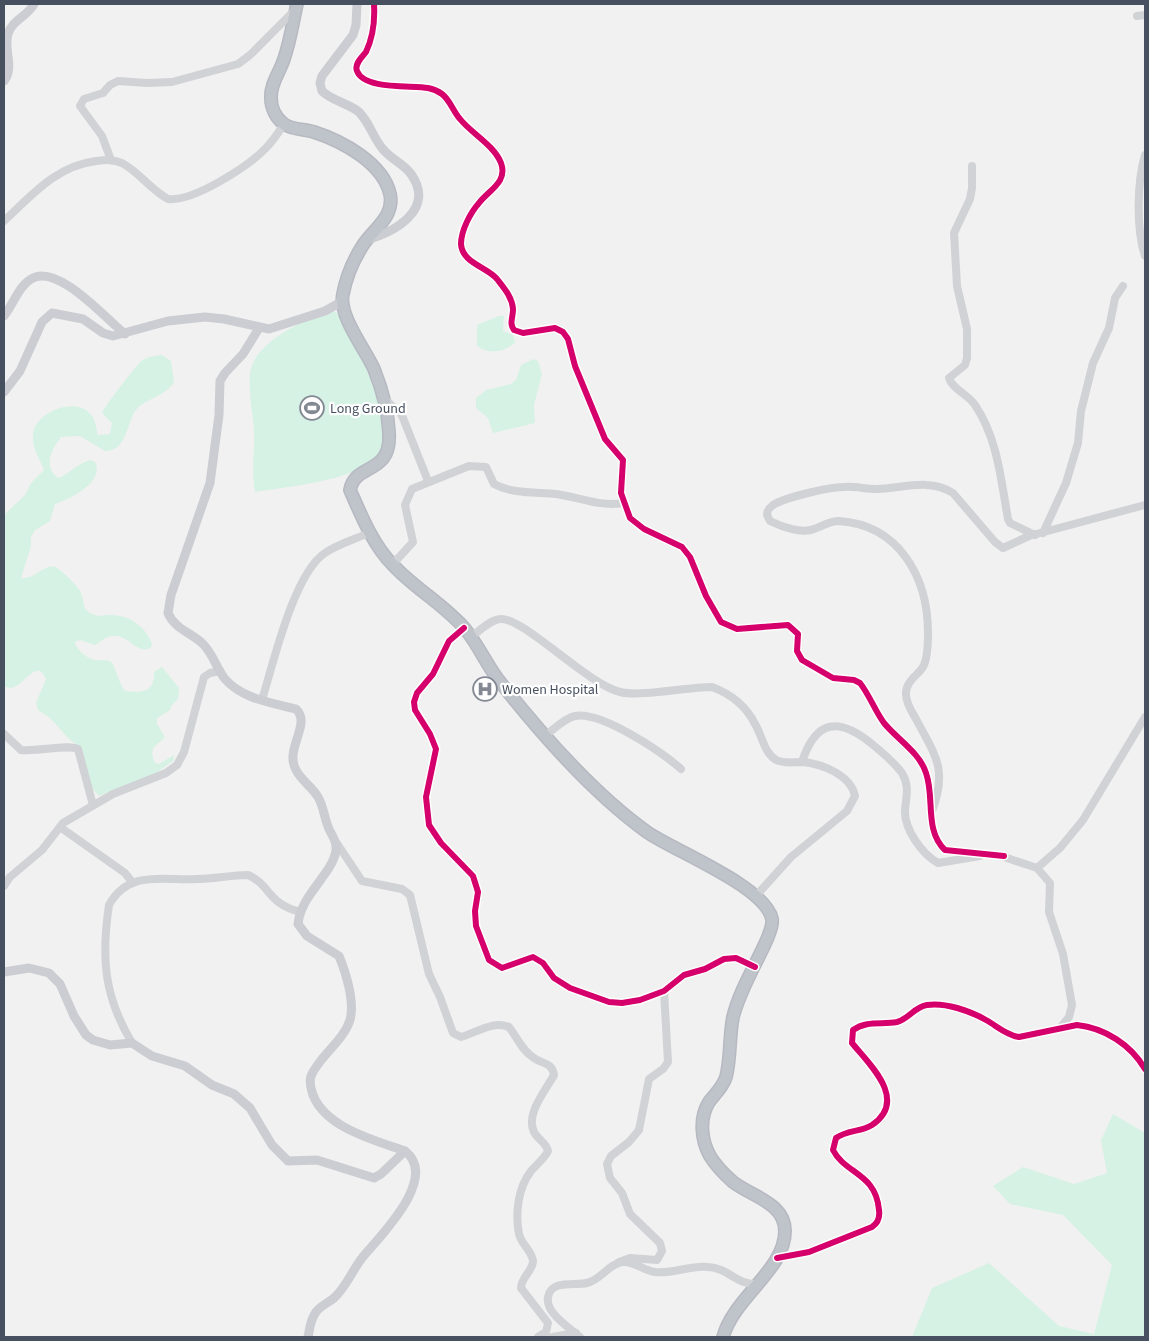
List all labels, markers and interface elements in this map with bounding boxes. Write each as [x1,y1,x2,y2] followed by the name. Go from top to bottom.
[299,395,325,421] sports icon: Long Ground
[330,399,406,419] place label: Long Ground
[472,676,498,702] hospital icon: Women Hospital
[502,680,599,700] place label: Women Hospital

